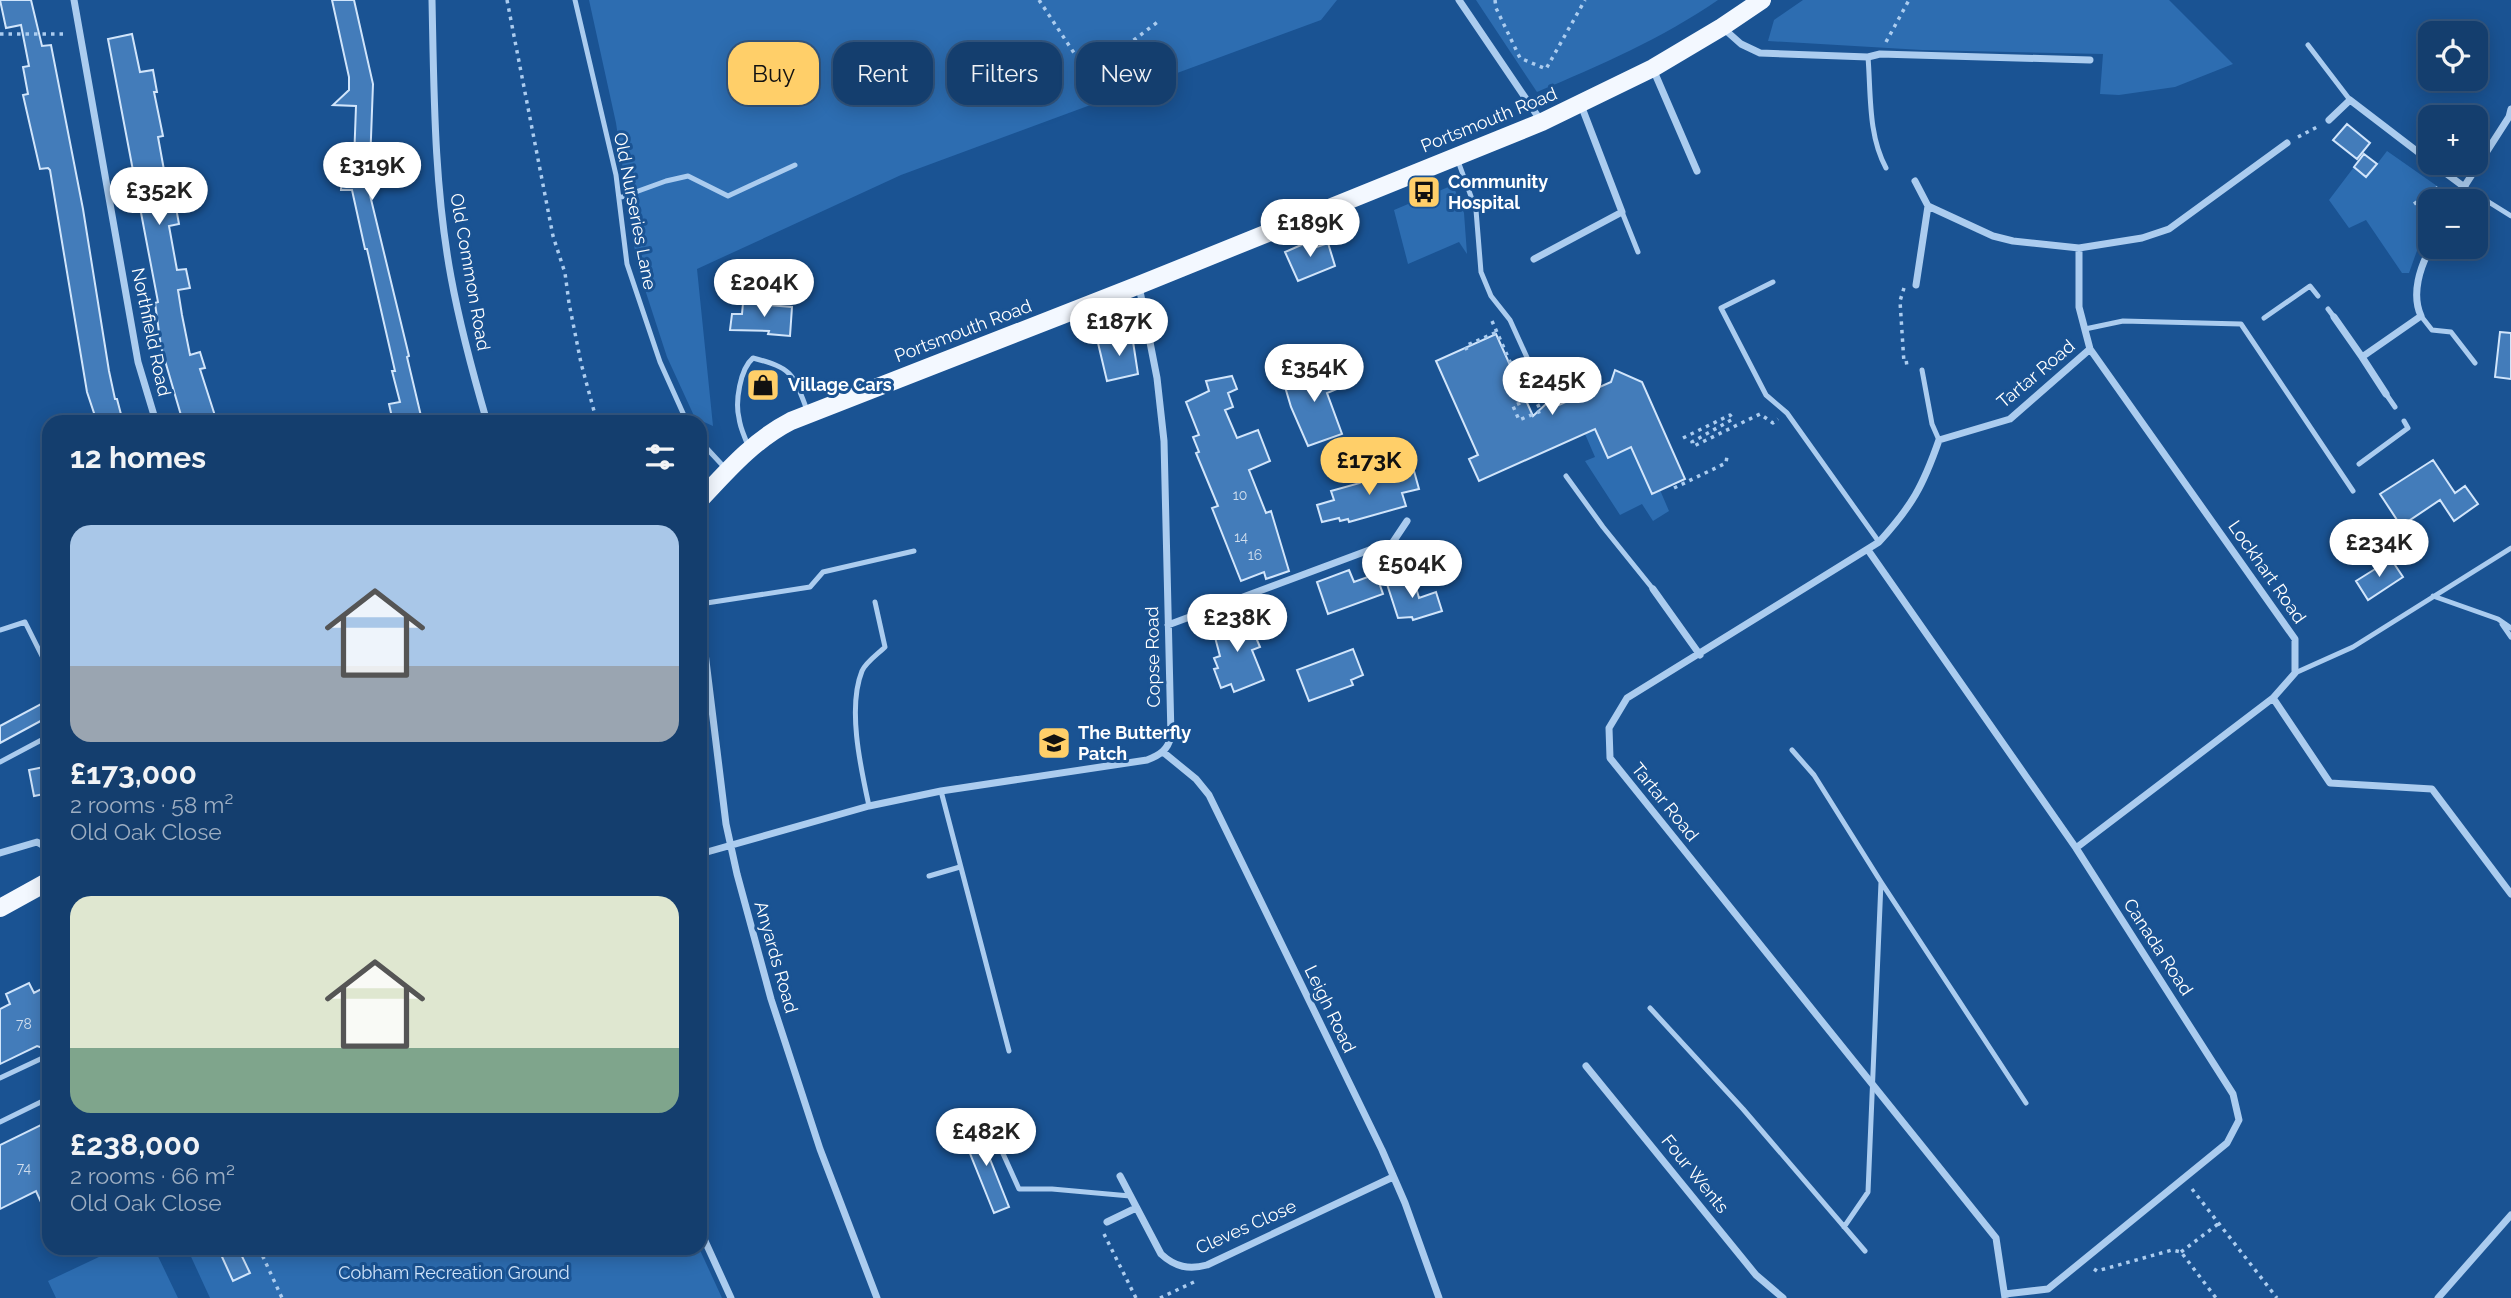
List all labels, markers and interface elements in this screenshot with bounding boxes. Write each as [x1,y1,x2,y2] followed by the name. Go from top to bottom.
[2418,21,2488,259] map controls
[2418,21,2488,91] button: locate
[728,42,819,105] chip: Buy
[833,42,933,105] chip: Rent
[947,42,1062,105] chip: Filters
[1076,42,1176,105] chip: New
[1418,83,1560,156] street label: Portsmouth Road
[2418,105,2488,175] button: +
[610,130,661,292] street label: Old Nurseries Lane
[323,142,421,202] pin: £319K
[339,151,405,178] text: £319K
[110,168,208,227] pin: £352K
[1448,171,1548,213] place label: Community Hospital
[1405,173,1443,211] bus stop icon: Community Hospital
[126,176,192,203] text: £352K
[2418,189,2488,259] button: −
[446,192,495,352] street label: Old Common Road
[1261,200,1359,259] pin: £189K
[1277,208,1343,235] text: £189K
[715,260,813,319] pin: £204K
[128,266,175,398] street label: Northfield Road
[730,268,798,295] text: £204K
[891,295,1034,366] street label: Portsmouth Road
[1070,298,1168,358] pin: £187K
[1086,307,1152,334] text: £187K
[1993,335,2079,412] street label: Tartar Road
[1265,344,1363,404] pin: £354K
[1281,353,1347,380] text: £354K
[1503,358,1601,417] pin: £245K
[744,366,782,404] shop icon: Village Cars
[1519,366,1585,393] text: £245K
[788,374,892,395] place label: Village Cars
[641,438,679,476] icon: filters
[1320,438,1418,497] pin: £173K
[70,440,206,475] text: 12 homes
[1336,446,1402,473] text: £173K
[1233,487,1247,503] house number: 10
[2224,516,2311,627] street label: Lockhart Road
[2330,520,2428,579] pin: £234K
[2346,528,2412,555] text: £234K
[1234,529,1248,545] house number: 14
[1363,540,1461,600] pin: £504K
[1248,547,1262,563] house number: 16
[1378,549,1446,576] text: £504K
[312,570,438,696] icon: home
[1188,594,1286,654] pin: £238K
[1203,603,1271,630] text: £238K
[1141,606,1164,708] street label: Copse Road
[1078,722,1191,764] place label: The Butterfly Patch
[1035,724,1073,762] school or university icon: The Butterfly Patch
[70,756,197,791] text: £173,000
[1627,758,1703,845] street label: Tartar Road
[70,791,233,818] text: 2 rooms · 58 m²
[70,818,222,845] text: Old Oak Close
[2119,894,2198,999] street label: Canada Road
[750,898,802,1015] street label: Anyards Road
[312,941,438,1067] icon: home
[1300,962,1361,1056] street label: Leigh Road
[16,1016,32,1032] house number: 78
[937,1108,1035,1168] pin: £482K
[952,1117,1020,1144] text: £482K
[70,1127,200,1162] text: £238,000
[1657,1130,1734,1217] street label: Four Wents
[17,1160,32,1176] house number: 74
[70,1162,235,1189] text: 2 rooms · 66 m²
[70,1189,222,1216] text: Old Oak Close
[1192,1195,1300,1258] street label: Cleves Close
[338,1262,570,1283] park label: Cobham Recreation Ground

